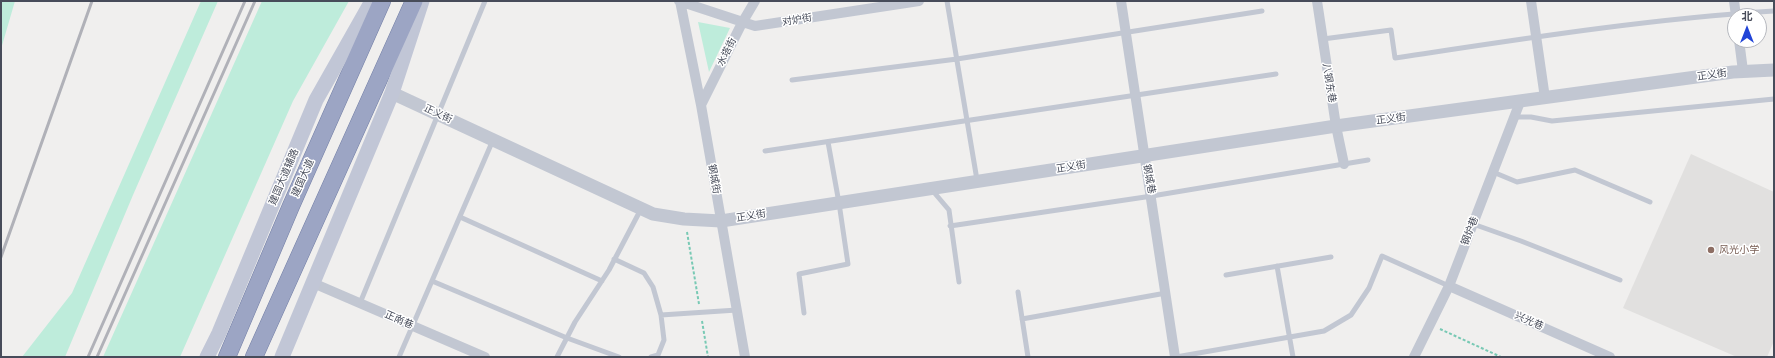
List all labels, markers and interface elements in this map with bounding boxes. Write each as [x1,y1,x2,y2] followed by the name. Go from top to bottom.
[1727,8,1767,48] north arrow
[1742,10,1753,23] text: 北
[781,12,813,28] street label: 对炉街
[715,36,739,68] street label: 水塔街
[1320,62,1338,104] street label: 八钢东巷
[1696,67,1728,83] street label: 正义街
[422,102,454,126] street label: 正义街
[1375,111,1407,127] street label: 正义街
[267,147,301,207] street label: 建国大道辅路
[289,157,317,199] street label: 建国大道
[1055,159,1087,175] street label: 正义街
[705,163,723,195] street label: 钢城街
[1140,163,1158,195] street label: 钢城巷
[735,208,767,224] street label: 正义街
[1459,215,1481,247] street label: 钢炉巷
[1719,244,1759,256] place label: 风光小学
[1706,245,1716,255] marker: 风光小学
[383,309,415,331] street label: 正南巷
[1513,309,1545,333] street label: 兴光巷

